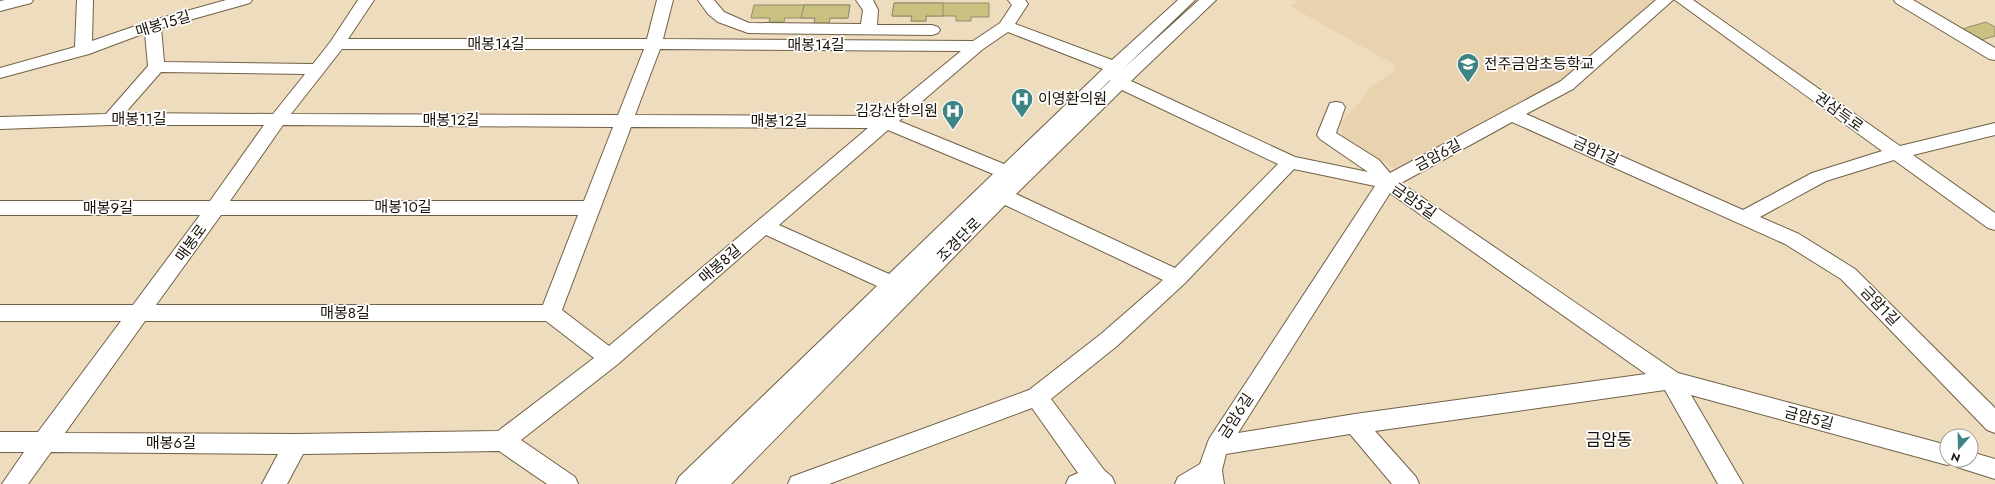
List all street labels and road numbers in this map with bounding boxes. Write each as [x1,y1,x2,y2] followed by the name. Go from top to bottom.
[133,5,193,43] street label: 매봉15길
[468,33,524,55] street label: 매봉14길
[788,34,844,56] street label: 매봉14길
[1810,87,1868,137] street label: 권삼득로
[112,108,166,130] street label: 매봉11길
[423,109,479,131] street label: 매봉12길
[751,110,807,132] street label: 매봉12길
[1570,131,1622,171] street label: 금암1길
[1411,134,1465,176] street label: 금암6길
[1387,178,1441,224] street label: 금암5길
[374,196,432,218] street label: 매봉10길
[83,197,133,219] street label: 매봉9길
[932,213,986,267] street label: 조경단로
[170,220,212,266] street label: 매봉로
[694,239,746,289] street label: 매봉8길
[1855,281,1905,331] street label: 금암1길
[320,302,370,324] street label: 매봉8길
[1213,389,1259,443] street label: 금암6길
[1782,401,1836,435] street label: 금암5길
[146,432,196,454] street label: 매봉6길

